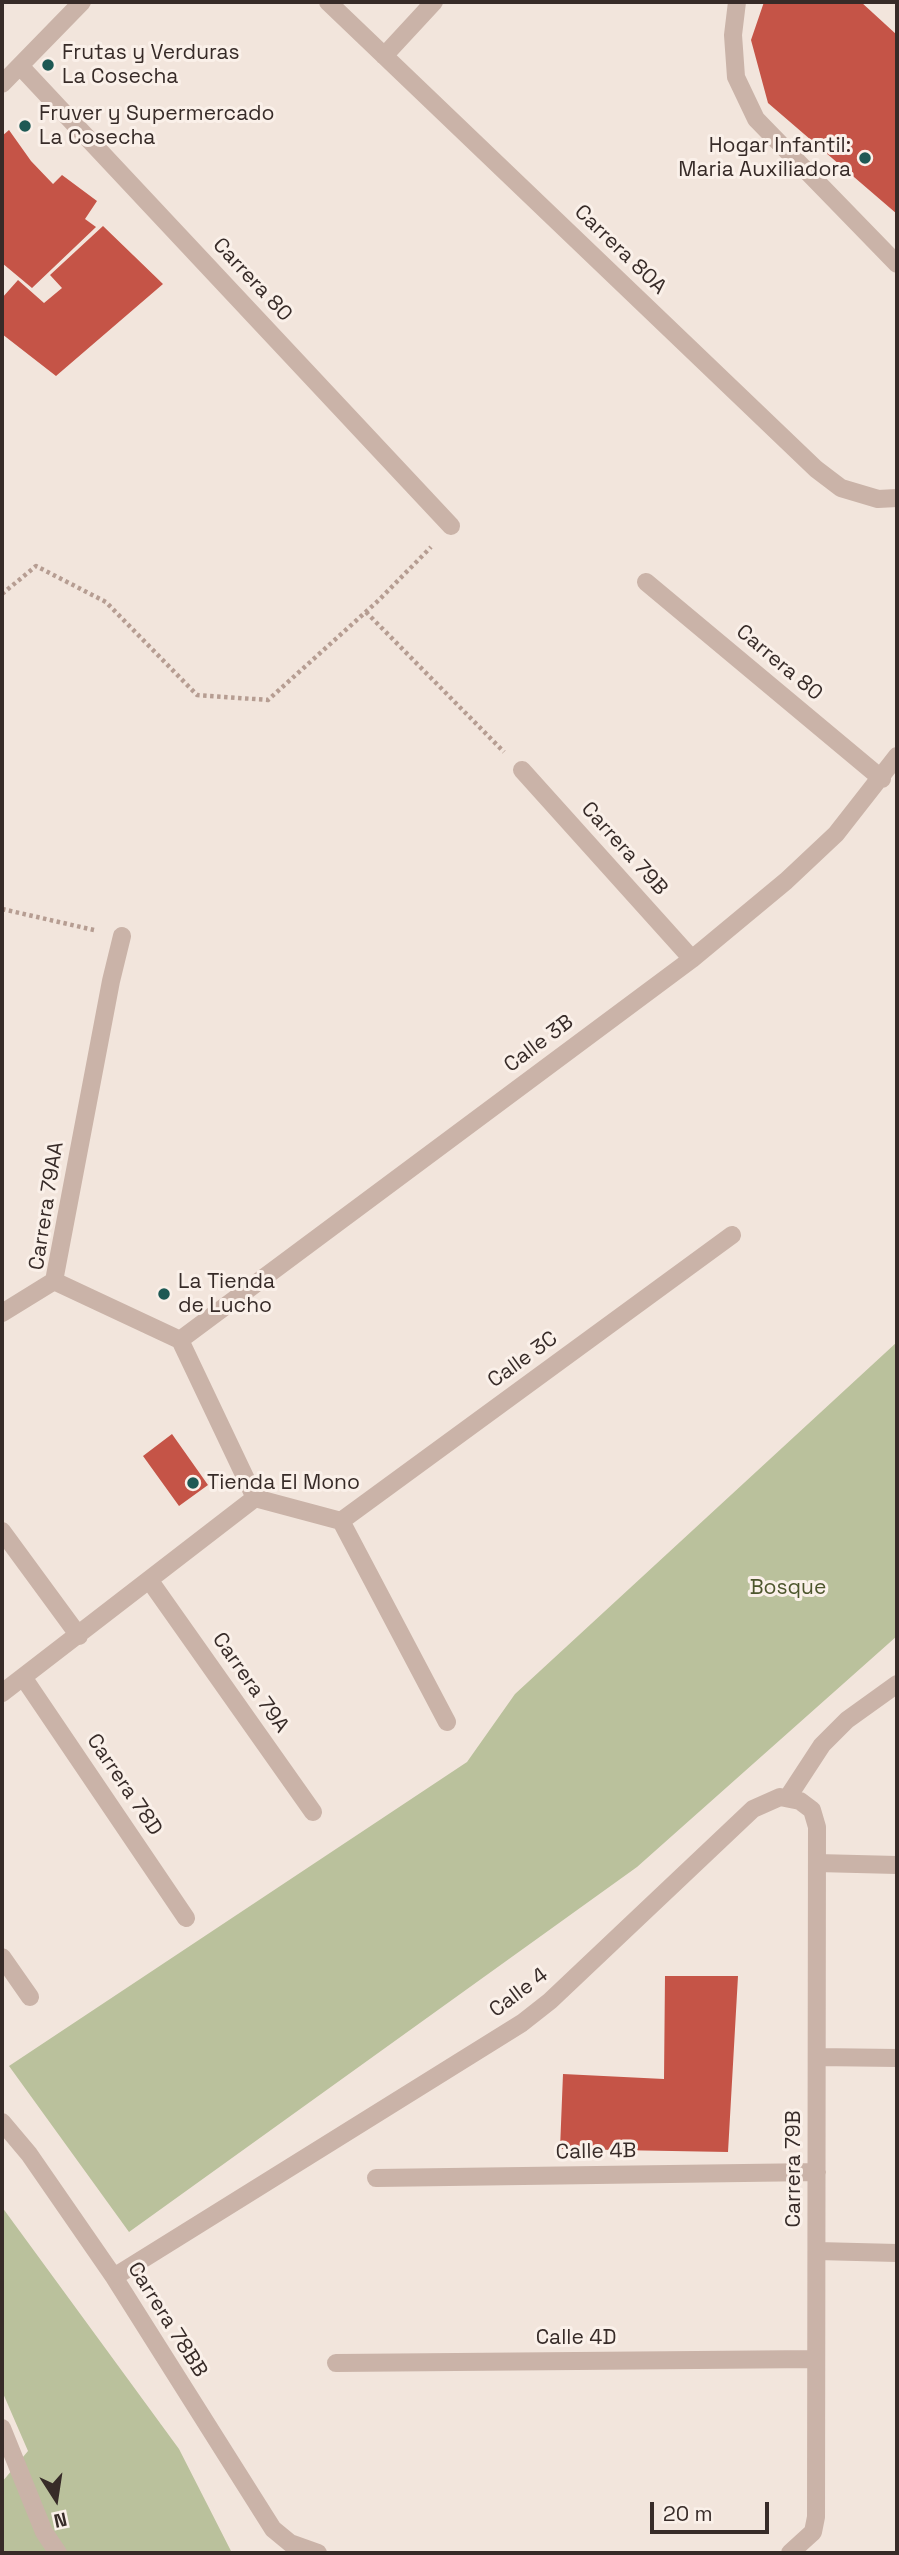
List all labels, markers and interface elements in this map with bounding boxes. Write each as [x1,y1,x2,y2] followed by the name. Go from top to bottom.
[62,40,240,90] place label: Frutas y Verduras La Cosecha
[40,57,56,73] marker: Frutas y Verduras La Cosecha
[39,101,274,151] place label: Fruver y Supermercado La Cosecha
[17,118,33,134] marker: Fruver y Supermercado La Cosecha
[678,133,851,183] place label: Hogar Infantil: Maria Auxiliadora
[857,150,873,166] marker: Hogar Infantil: Maria Auxiliadora
[569,200,671,300] street label: Carrera 80A
[207,233,297,327] street label: Carrera 80
[731,620,827,706] street label: Carrera 80
[575,797,673,901] street label: Carrera 79B
[499,1010,579,1078] street label: Calle 3B
[24,1140,70,1272] street label: Carrera 79AA
[178,1269,275,1319] place label: La Tienda de Lucho
[156,1286,172,1302] marker: La Tienda de Lucho
[483,1326,563,1394] street label: Calle 3C
[207,1470,360,1496] place label: Tienda El Mono
[185,1475,201,1491] marker: Tienda El Mono
[750,1575,826,1601] park label: Bosque
[206,1628,294,1738] street label: Carrera 79A
[81,1729,167,1841] street label: Carrera 78D
[485,1963,553,2023] street label: Calle 4
[781,2110,807,2228] street label: Carrera 79B
[555,2139,637,2165] street label: Calle 4B
[122,2258,212,2382] street label: Carrera 78BB
[536,2325,616,2351] street label: Calle 4D
[21,2464,91,2534] north arrow
[654,2488,773,2532] scale bar
[663,2500,713,2527] text: 20 m
[52,2506,69,2534] text: N

